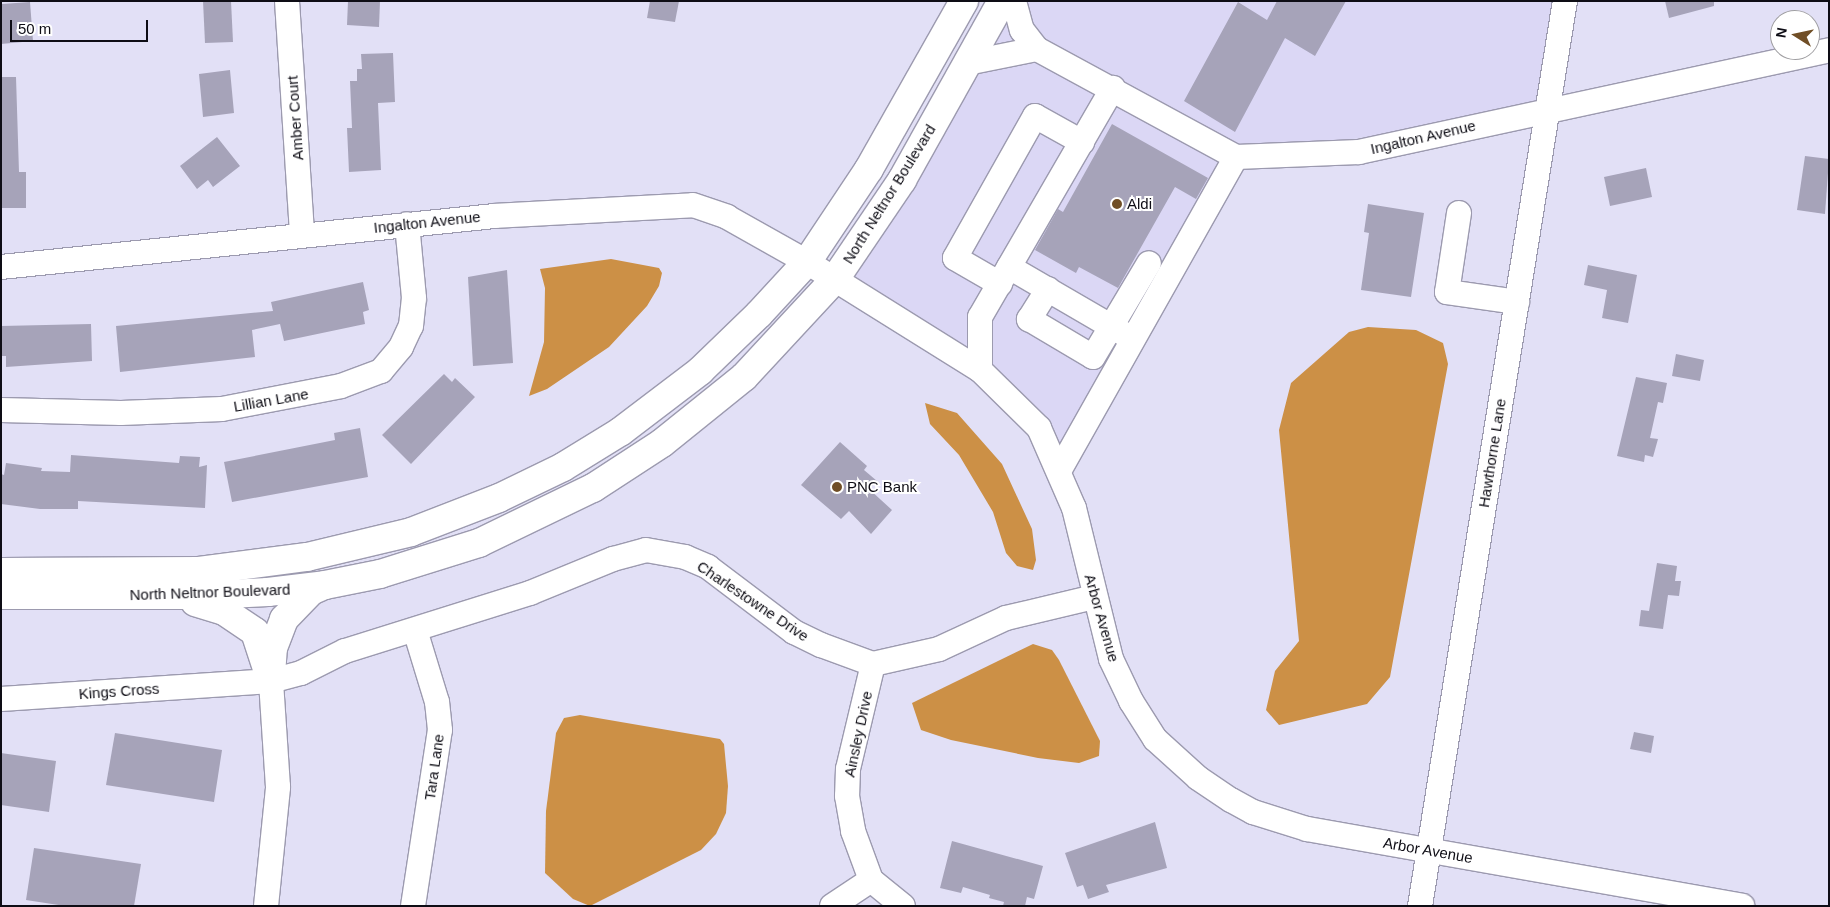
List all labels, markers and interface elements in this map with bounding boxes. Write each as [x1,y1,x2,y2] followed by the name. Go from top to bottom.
[12,10,150,42] scale bar
[1770,10,1820,60] north arrow
[18,20,51,37] text: 50 m
[1772,26,1790,39] text: N
[283,75,307,161] street label: Amber Court
[1368,116,1478,158] street label: Ingalton Avenue
[839,121,939,267] street label: North Neltnor Boulevard
[1127,195,1152,213] place label: Aldi
[1111,198,1123,210] marker: Aldi
[372,207,482,237] street label: Ingalton Avenue
[232,385,310,415] street label: Lillian Lane
[1475,397,1509,509] street label: Hawthorne Lane
[847,478,917,496] place label: PNC Bank
[831,481,843,493] marker: PNC Bank
[694,557,812,645] street label: Charlestowne Drive
[1081,572,1123,664] street label: Arbor Avenue
[129,580,291,604] street label: North Neltnor Boulevard
[78,679,160,703] street label: Kings Cross
[840,689,876,779] street label: Ainsley Drive
[420,733,448,801] street label: Tara Lane
[1381,833,1475,867] street label: Arbor Avenue

